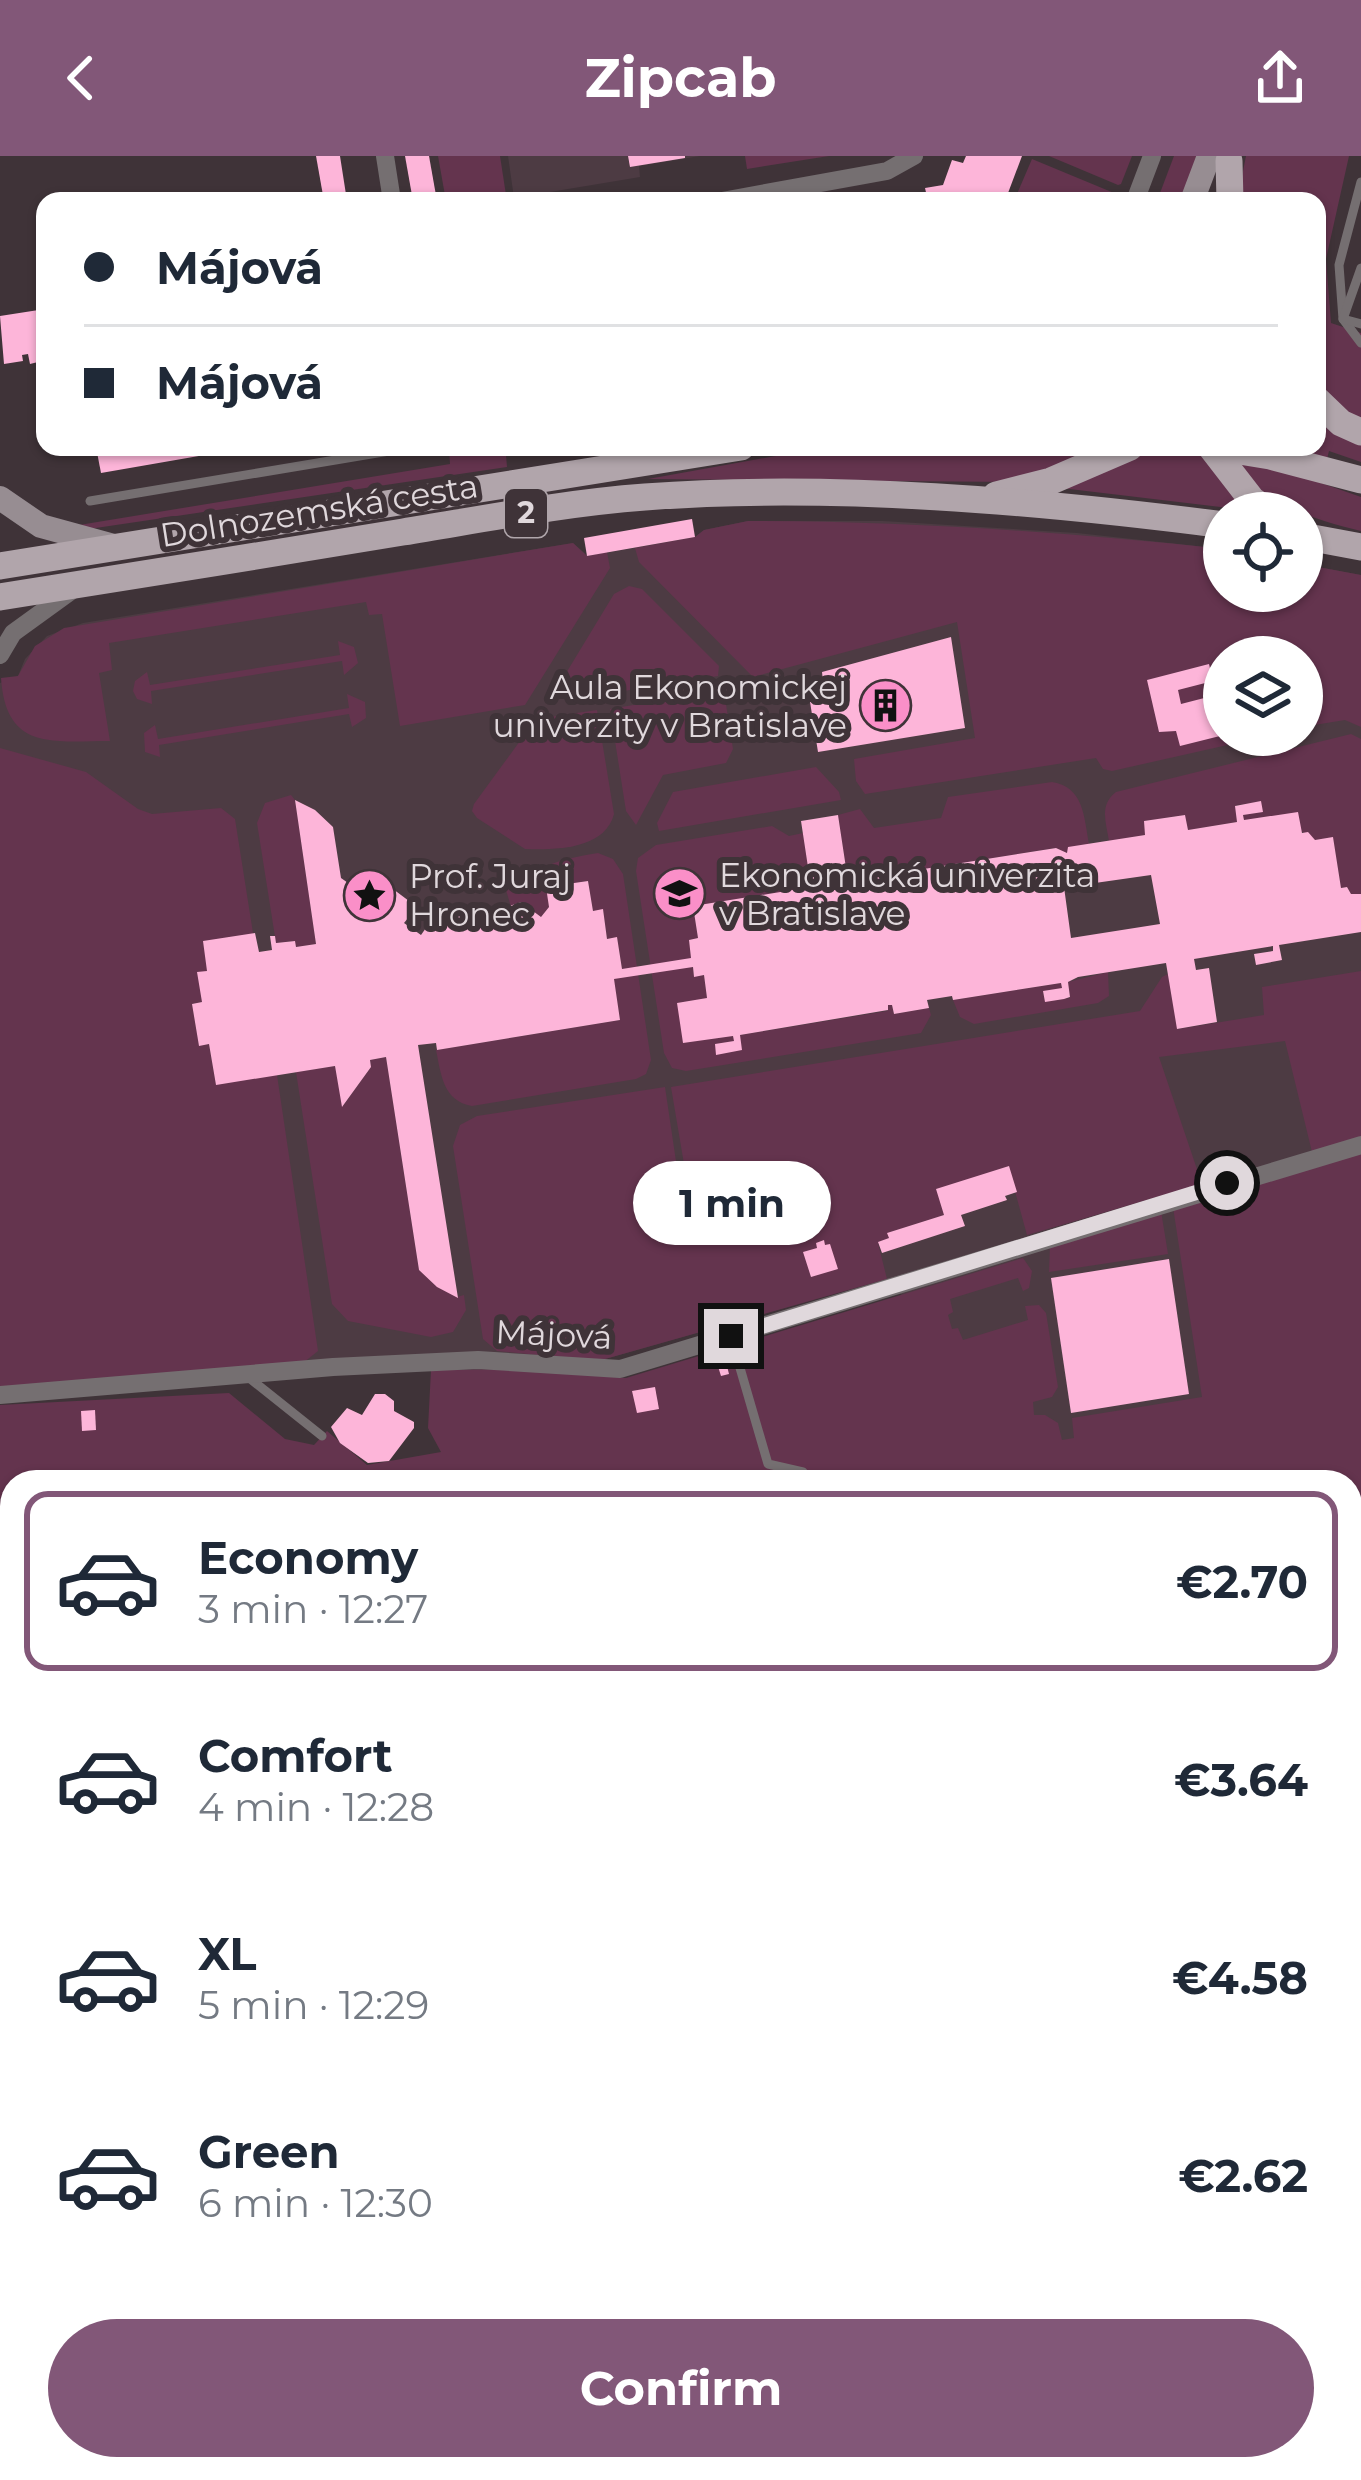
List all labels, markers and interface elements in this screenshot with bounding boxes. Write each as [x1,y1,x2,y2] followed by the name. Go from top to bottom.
[48,45,114,111] icon: back
[584,45,777,111] text: Zipcab
[1247,45,1313,111] icon: share
[156,240,323,295] text: Májová
[156,355,323,410] text: Májová
[157,465,481,555] street label: Dolnozemská cesta
[505,489,547,537] road number: 2
[1203,492,1323,756] map controls
[1203,492,1323,612] button: locate
[1203,636,1323,756] button: layers
[492,667,847,745] place label: Aula Ekonomickej univerzity v Bratislave
[858,678,914,734] building icon: Aula Ekonomickej univerzity v Bratislave
[719,855,1095,933] place label: Ekonomická univerzita v Bratislave
[409,856,571,934] place label: Prof. Juraj Hronec
[652,866,708,922] school or university icon: Ekonomická univerzita v Bratislave
[342,867,398,923] place icon: Prof. Juraj Hronec
[1200,1156,1254,1210] route start
[632,1162,830,1246] callout: 1 min
[679,1179,785,1227] text: 1 min
[704,1309,758,1363] route end
[495,1311,613,1357] street label: Májová
[54,1527,162,1635] icon: car
[198,1530,418,1585] text: Economy
[1176,1554,1308,1609] text: €2.70
[198,1585,428,1633] text: 3 min · 12:27
[54,1725,162,1833] icon: car
[198,1728,393,1783] text: Comfort
[1174,1752,1308,1807] text: €3.64
[198,1783,434,1831] text: 4 min · 12:28
[54,1923,162,2031] icon: car
[198,1926,256,1981] text: XL
[1172,1950,1308,2005] text: €4.58
[198,1981,429,2029] text: 5 min · 12:29
[54,2121,162,2229] icon: car
[198,2124,340,2179] text: Green
[1178,2148,1308,2203] text: €2.62
[198,2179,433,2227] text: 6 min · 12:30
[48,2319,1314,2457] button: Confirm

